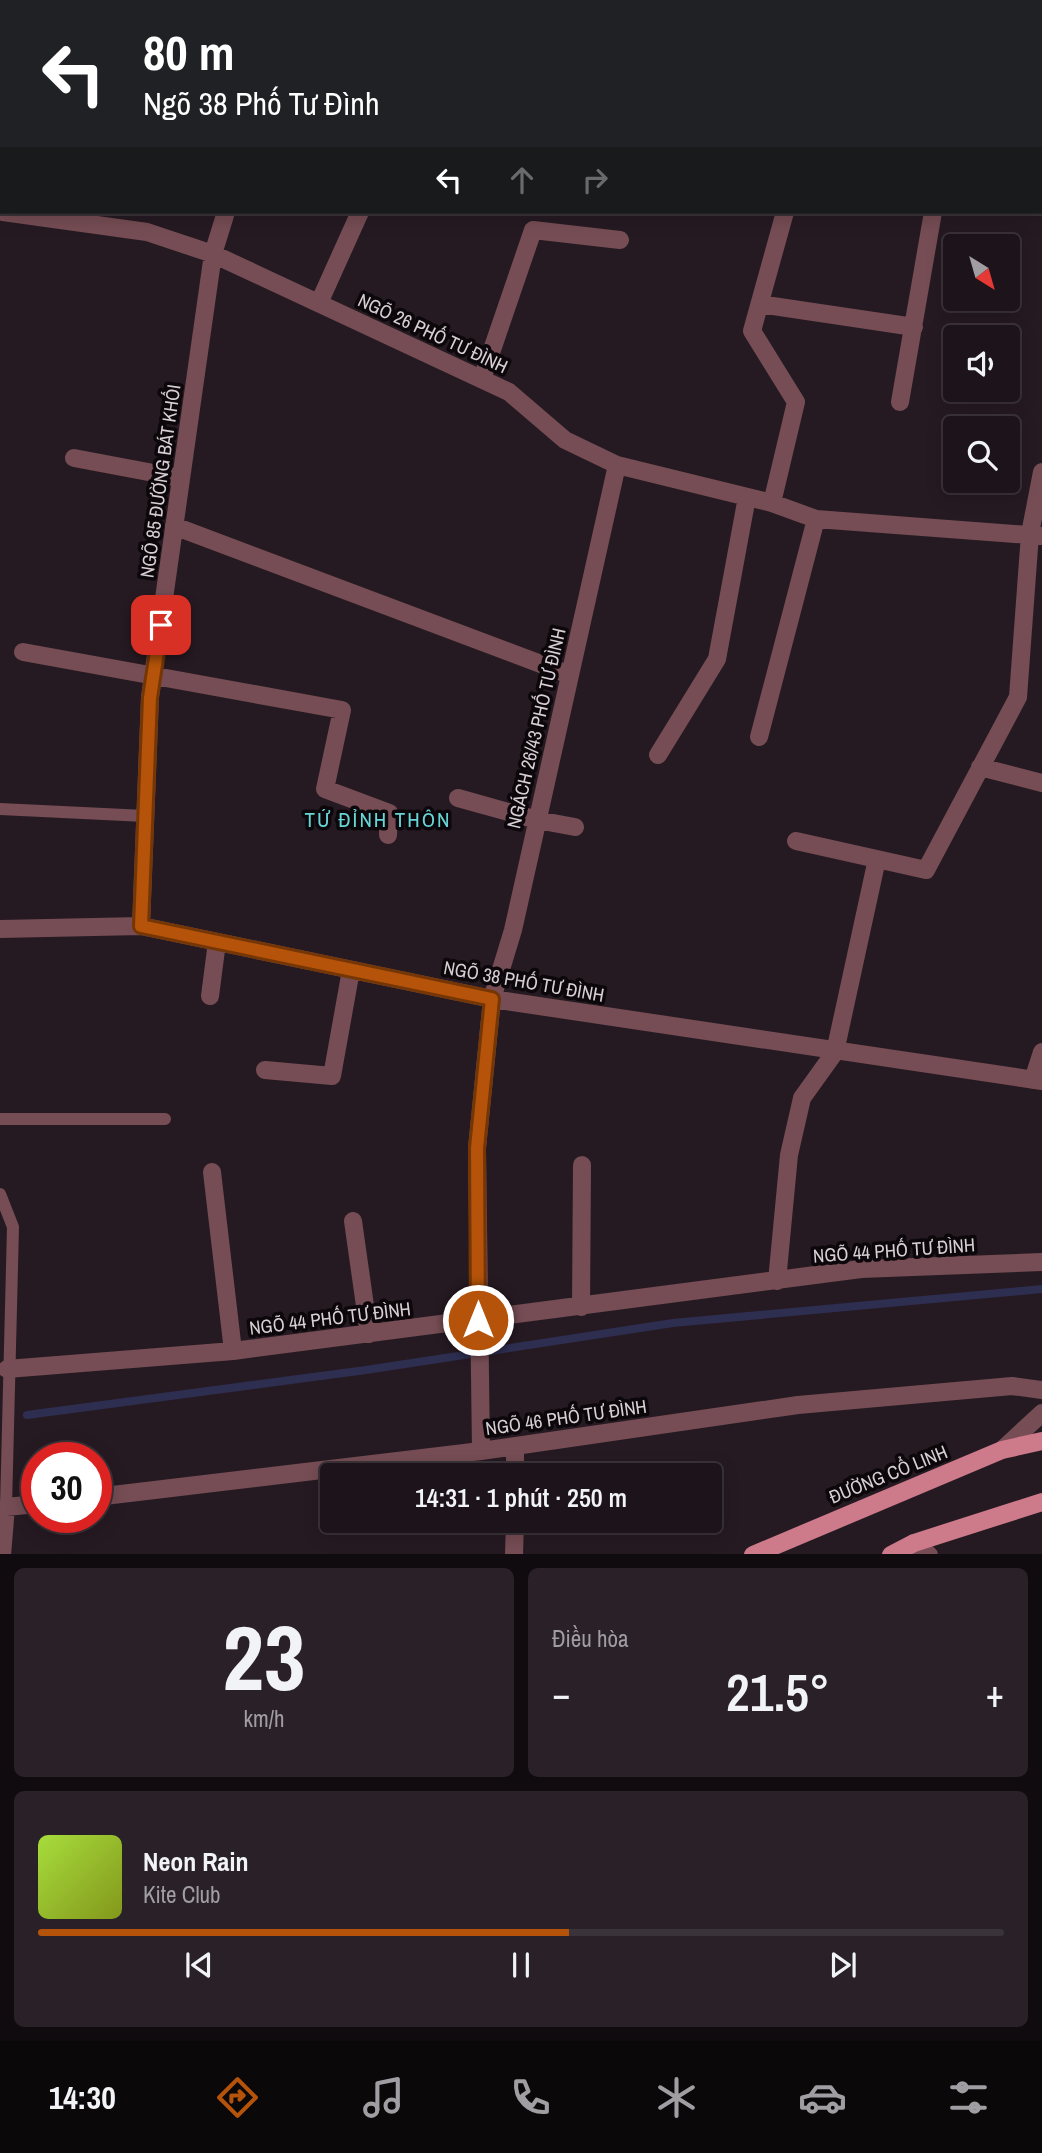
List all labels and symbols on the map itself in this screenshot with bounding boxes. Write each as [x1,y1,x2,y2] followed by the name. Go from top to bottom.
[943,234,1020,312] north arrow
[354,287,512,379] street label: NGÕ 26 PHỐ TƯ ĐÌNH
[134,383,186,579] street label: NGÕ 85 ĐƯỜNG BÁT KHỐI
[131,595,191,655] pin
[500,625,572,831] street label: NGÁCH 26/43 PHỐ TƯ ĐÌNH
[304,805,452,834] district label: TỨ ĐỈNH THÔN
[442,954,606,1008] street label: NGÕ 38 PHỐ TƯ ĐÌNH
[812,1231,976,1269] street label: NGÕ 44 PHỐ TƯ ĐÌNH
[441,1283,515,1357] position arrow
[248,1295,412,1341] street label: NGÕ 44 PHỐ TƯ ĐÌNH
[484,1393,648,1441] street label: NGÕ 46 PHỐ TƯ ĐÌNH
[825,1438,951,1510] street label: ĐƯỜNG CỔ LINH
[21,1442,112,1533] speed limit sign: 30

